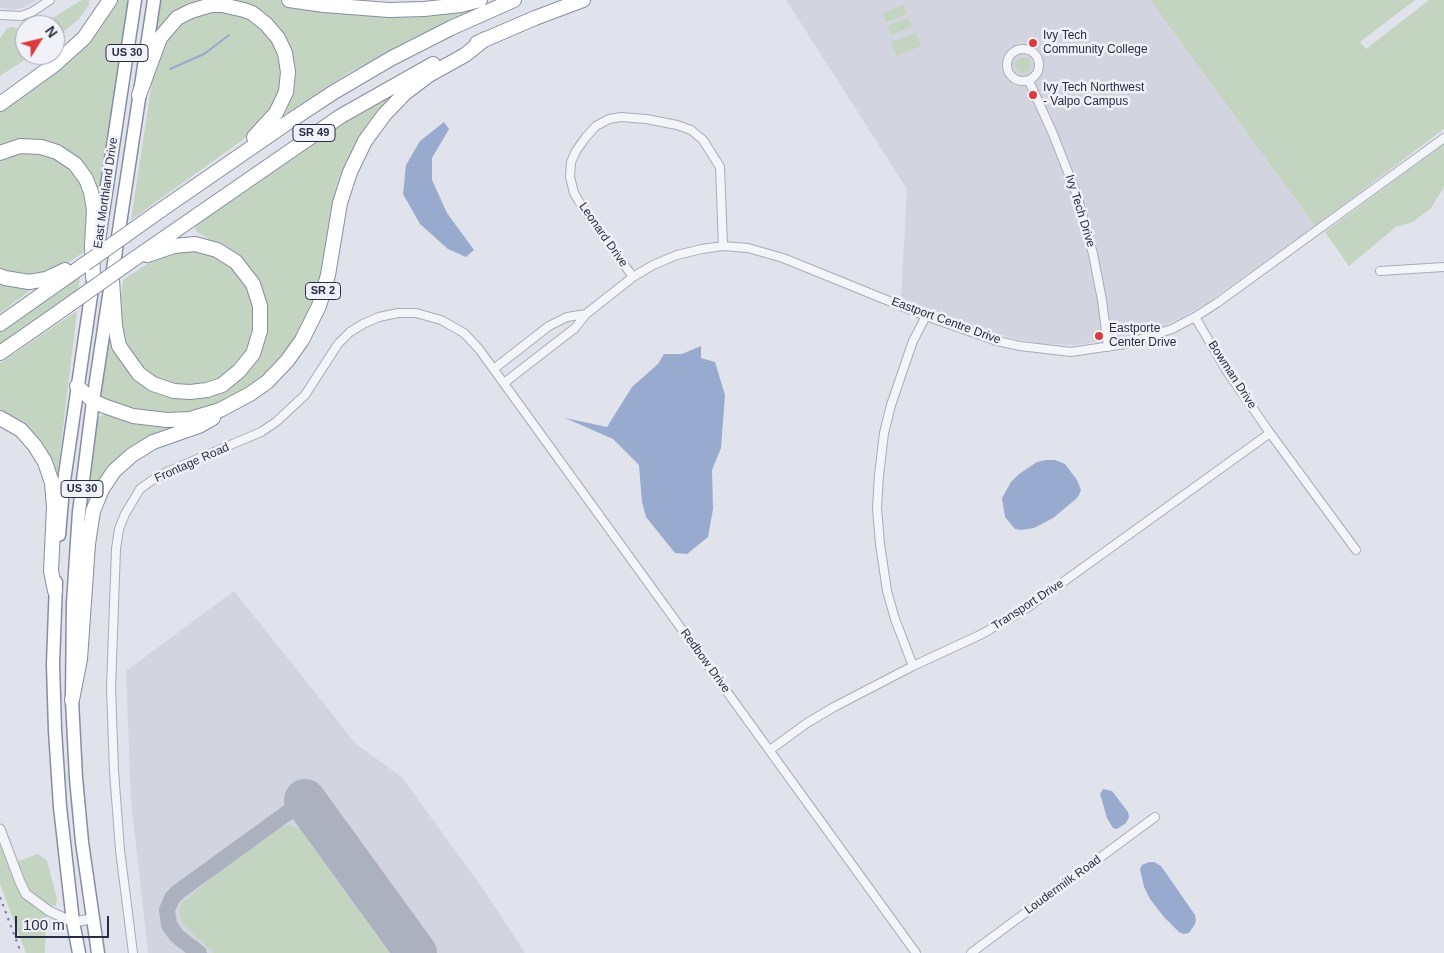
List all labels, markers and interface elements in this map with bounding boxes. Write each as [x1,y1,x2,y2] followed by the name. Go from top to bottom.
[15,15,65,65] north arrow
[42,23,61,41] text: N
[1043,29,1148,57] place label: Ivy Tech Community College
[1027,37,1039,49] marker: Ivy Tech Community College
[106,44,148,62] road number: US 30
[1043,81,1144,109] place label: Ivy Tech Northwest - Valpo Campus
[1027,89,1039,101] marker: Ivy Tech Northwest - Valpo Campus
[293,125,335,142] road number: SR 49
[91,137,121,249] street label: East Morthland Drive
[1062,173,1098,249] street label: Ivy Tech Drive
[575,200,631,270] street label: Leonard Drive
[306,282,340,300] road number: SR 2
[889,295,1003,347] street label: Eastport Centre Drive
[1109,322,1176,350] place label: Eastporte Center Drive
[1093,330,1105,342] marker: Eastporte Center Drive
[1205,338,1259,412] street label: Bowman Drive
[153,440,231,486] street label: Frontage Road
[61,480,103,498] road number: US 30
[990,577,1066,633] street label: Transport Drive
[677,626,733,696] street label: Redbow Drive
[1022,853,1104,917] street label: Loudermilk Road
[18,906,111,938] scale bar
[23,916,65,933] text: 100 m

